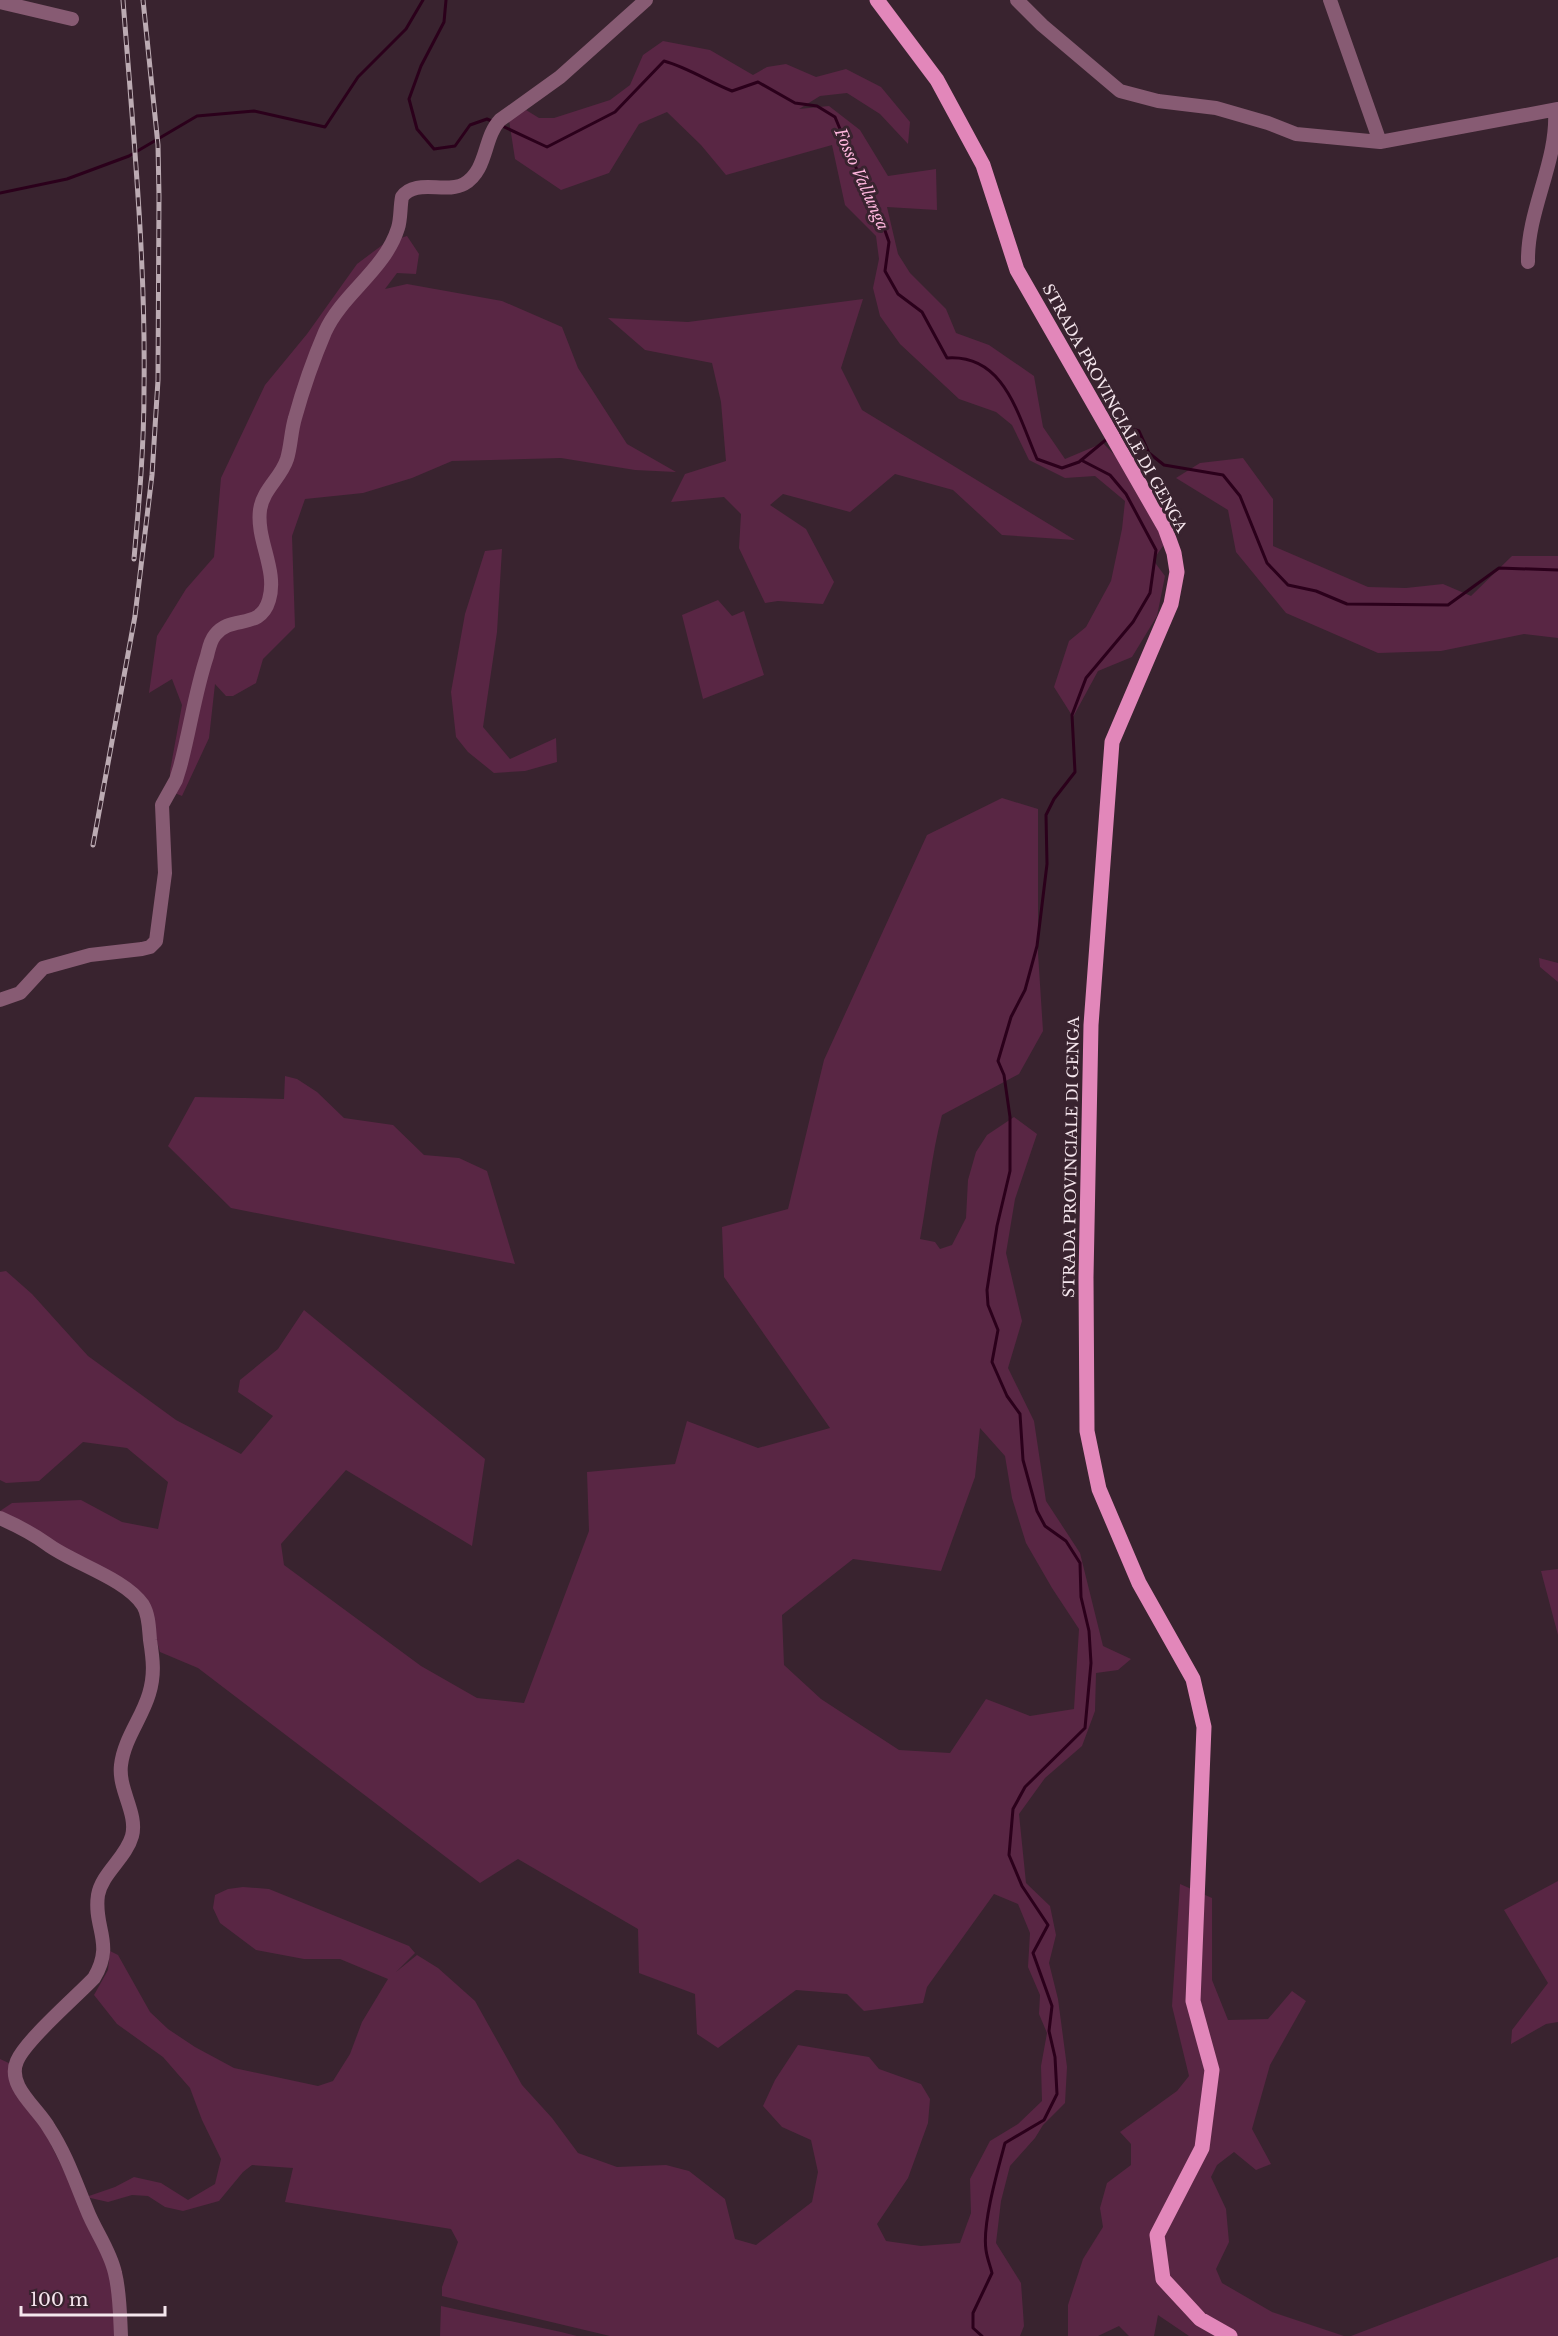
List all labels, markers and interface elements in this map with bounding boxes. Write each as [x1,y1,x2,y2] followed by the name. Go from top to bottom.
[830,124,893,233] water label: Fosso Vallunga
[1038,280,1192,536] street label: STRADA PROVINCIALE DI GENGA
[1059,1016,1083,1298] street label: STRADA PROVINCIALE DI GENGA
[21,2279,165,2317] scale bar
[30,2289,88,2311] text: 100 m

